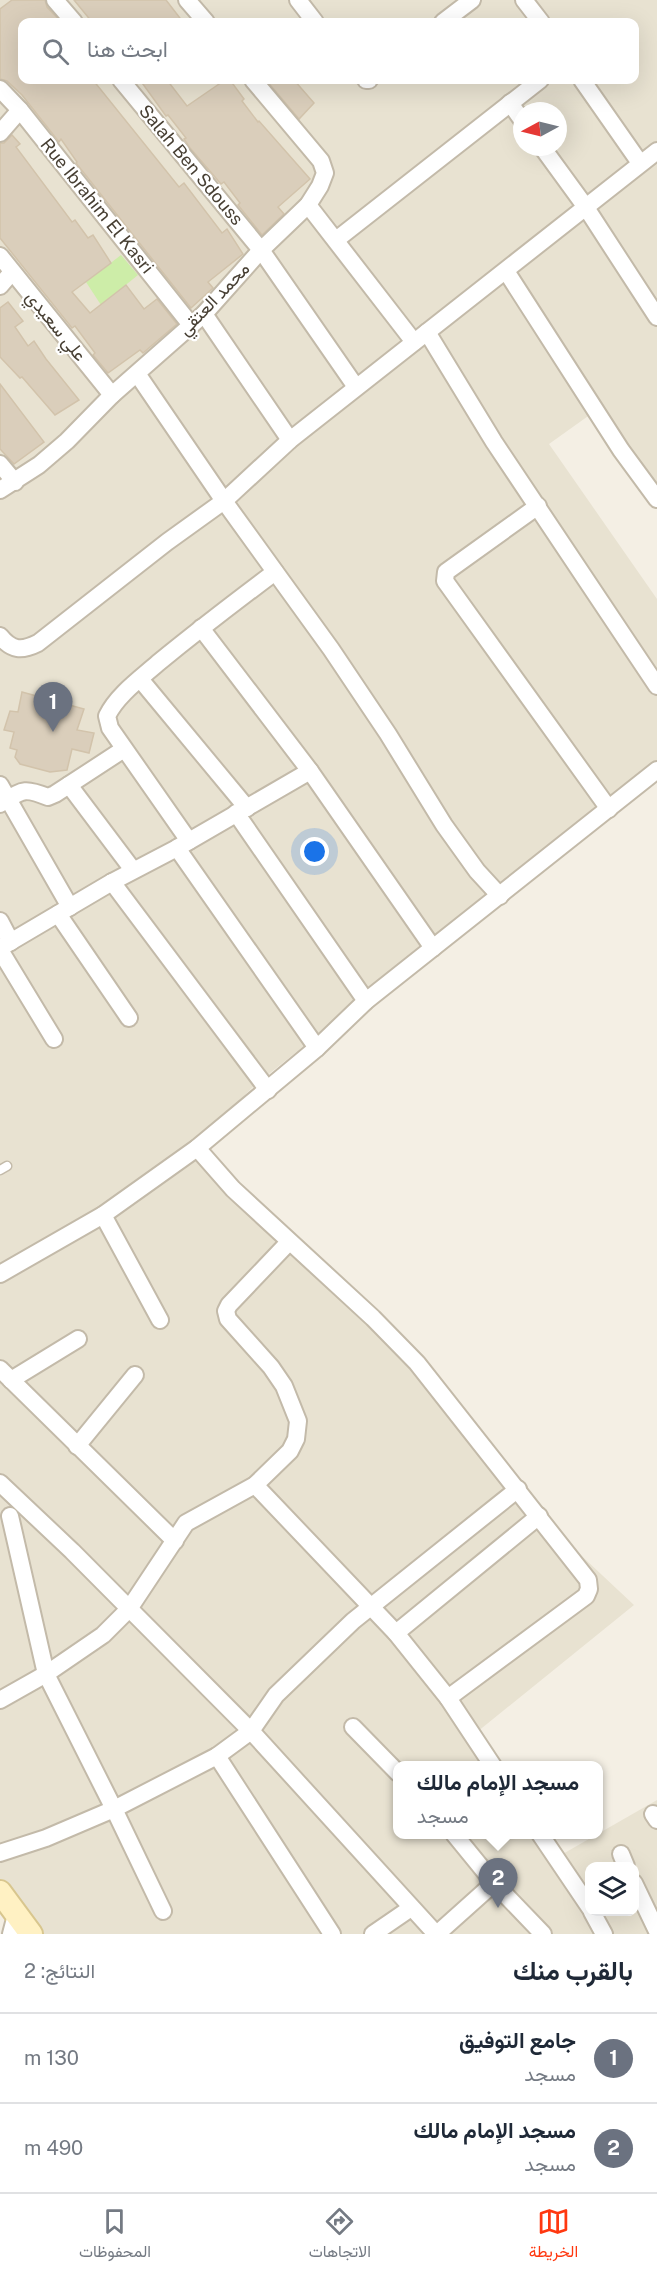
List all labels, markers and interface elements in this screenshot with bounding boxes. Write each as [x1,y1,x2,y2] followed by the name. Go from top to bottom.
[18,18,639,84] search box
[39,35,72,68] icon: search
[87,36,168,62] text: ابحث هنا
[135,100,248,229] street label: Salah Ben Sdouss
[513,102,567,156] north arrow
[36,134,158,277] street label: Rue Ibrahim El Kasri
[174,258,257,343] street label: محمد العتقي
[18,286,91,368] street label: علي سعيدي
[34,682,72,732] pin: 1
[300,837,329,866] your location
[393,1761,603,1839] popup
[417,1769,579,1795] text: مسجد الإمام مالك
[417,1804,469,1828] text: مسجد
[478,1858,518,1908] pin: 2
[585,1862,639,1916] map controls
[585,1862,639,1916] button: layers
[513,1955,633,1986] text: بالقرب منك
[24,1959,95,1983] text: النتائج: 2
[459,2027,576,2053] text: جامع التوفيق
[24,2046,79,2070] text: 130 m
[609,2046,618,2070] text: 1
[524,2062,576,2086] text: مسجد
[414,2117,576,2143] text: مسجد الإمام مالك
[24,2136,83,2160] text: 490 m
[607,2136,620,2160] text: 2
[524,2152,576,2176] text: مسجد
[79,2205,151,2266] tab: المحفوظات
[309,2205,371,2266] tab: الاتجاهات
[529,2205,578,2266] tab: الخريطة

